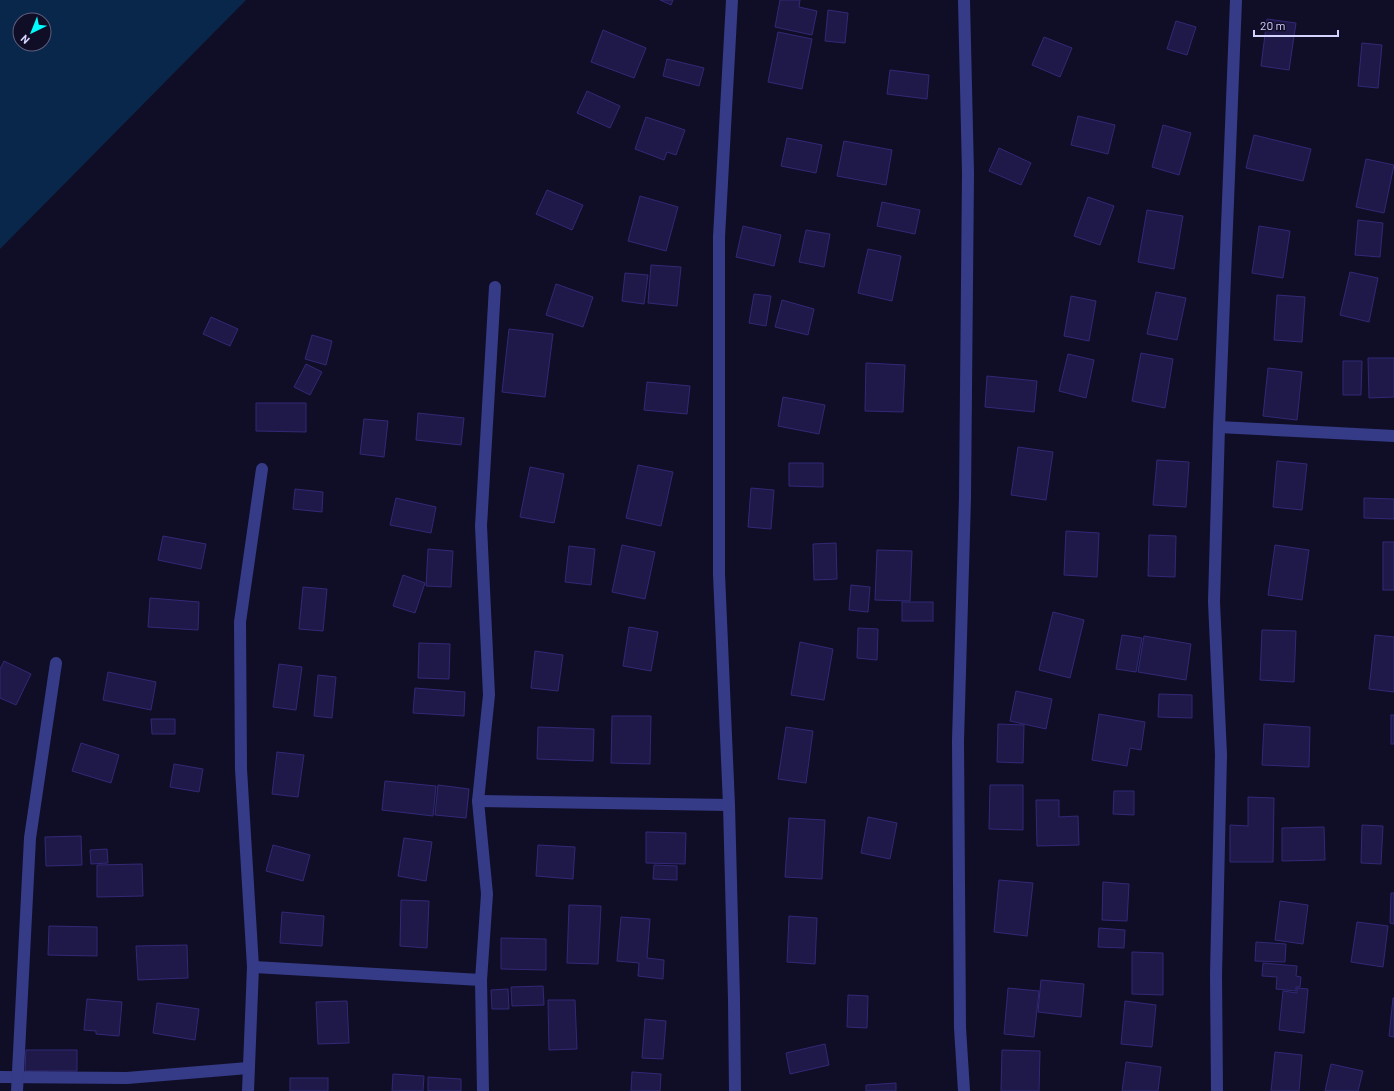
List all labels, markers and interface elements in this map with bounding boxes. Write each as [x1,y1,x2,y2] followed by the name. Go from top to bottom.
[12,12,52,52] north arrow
[1254,12,1338,38] scale bar
[1260,18,1286,32] text: 20 m
[18,32,32,47] text: N

